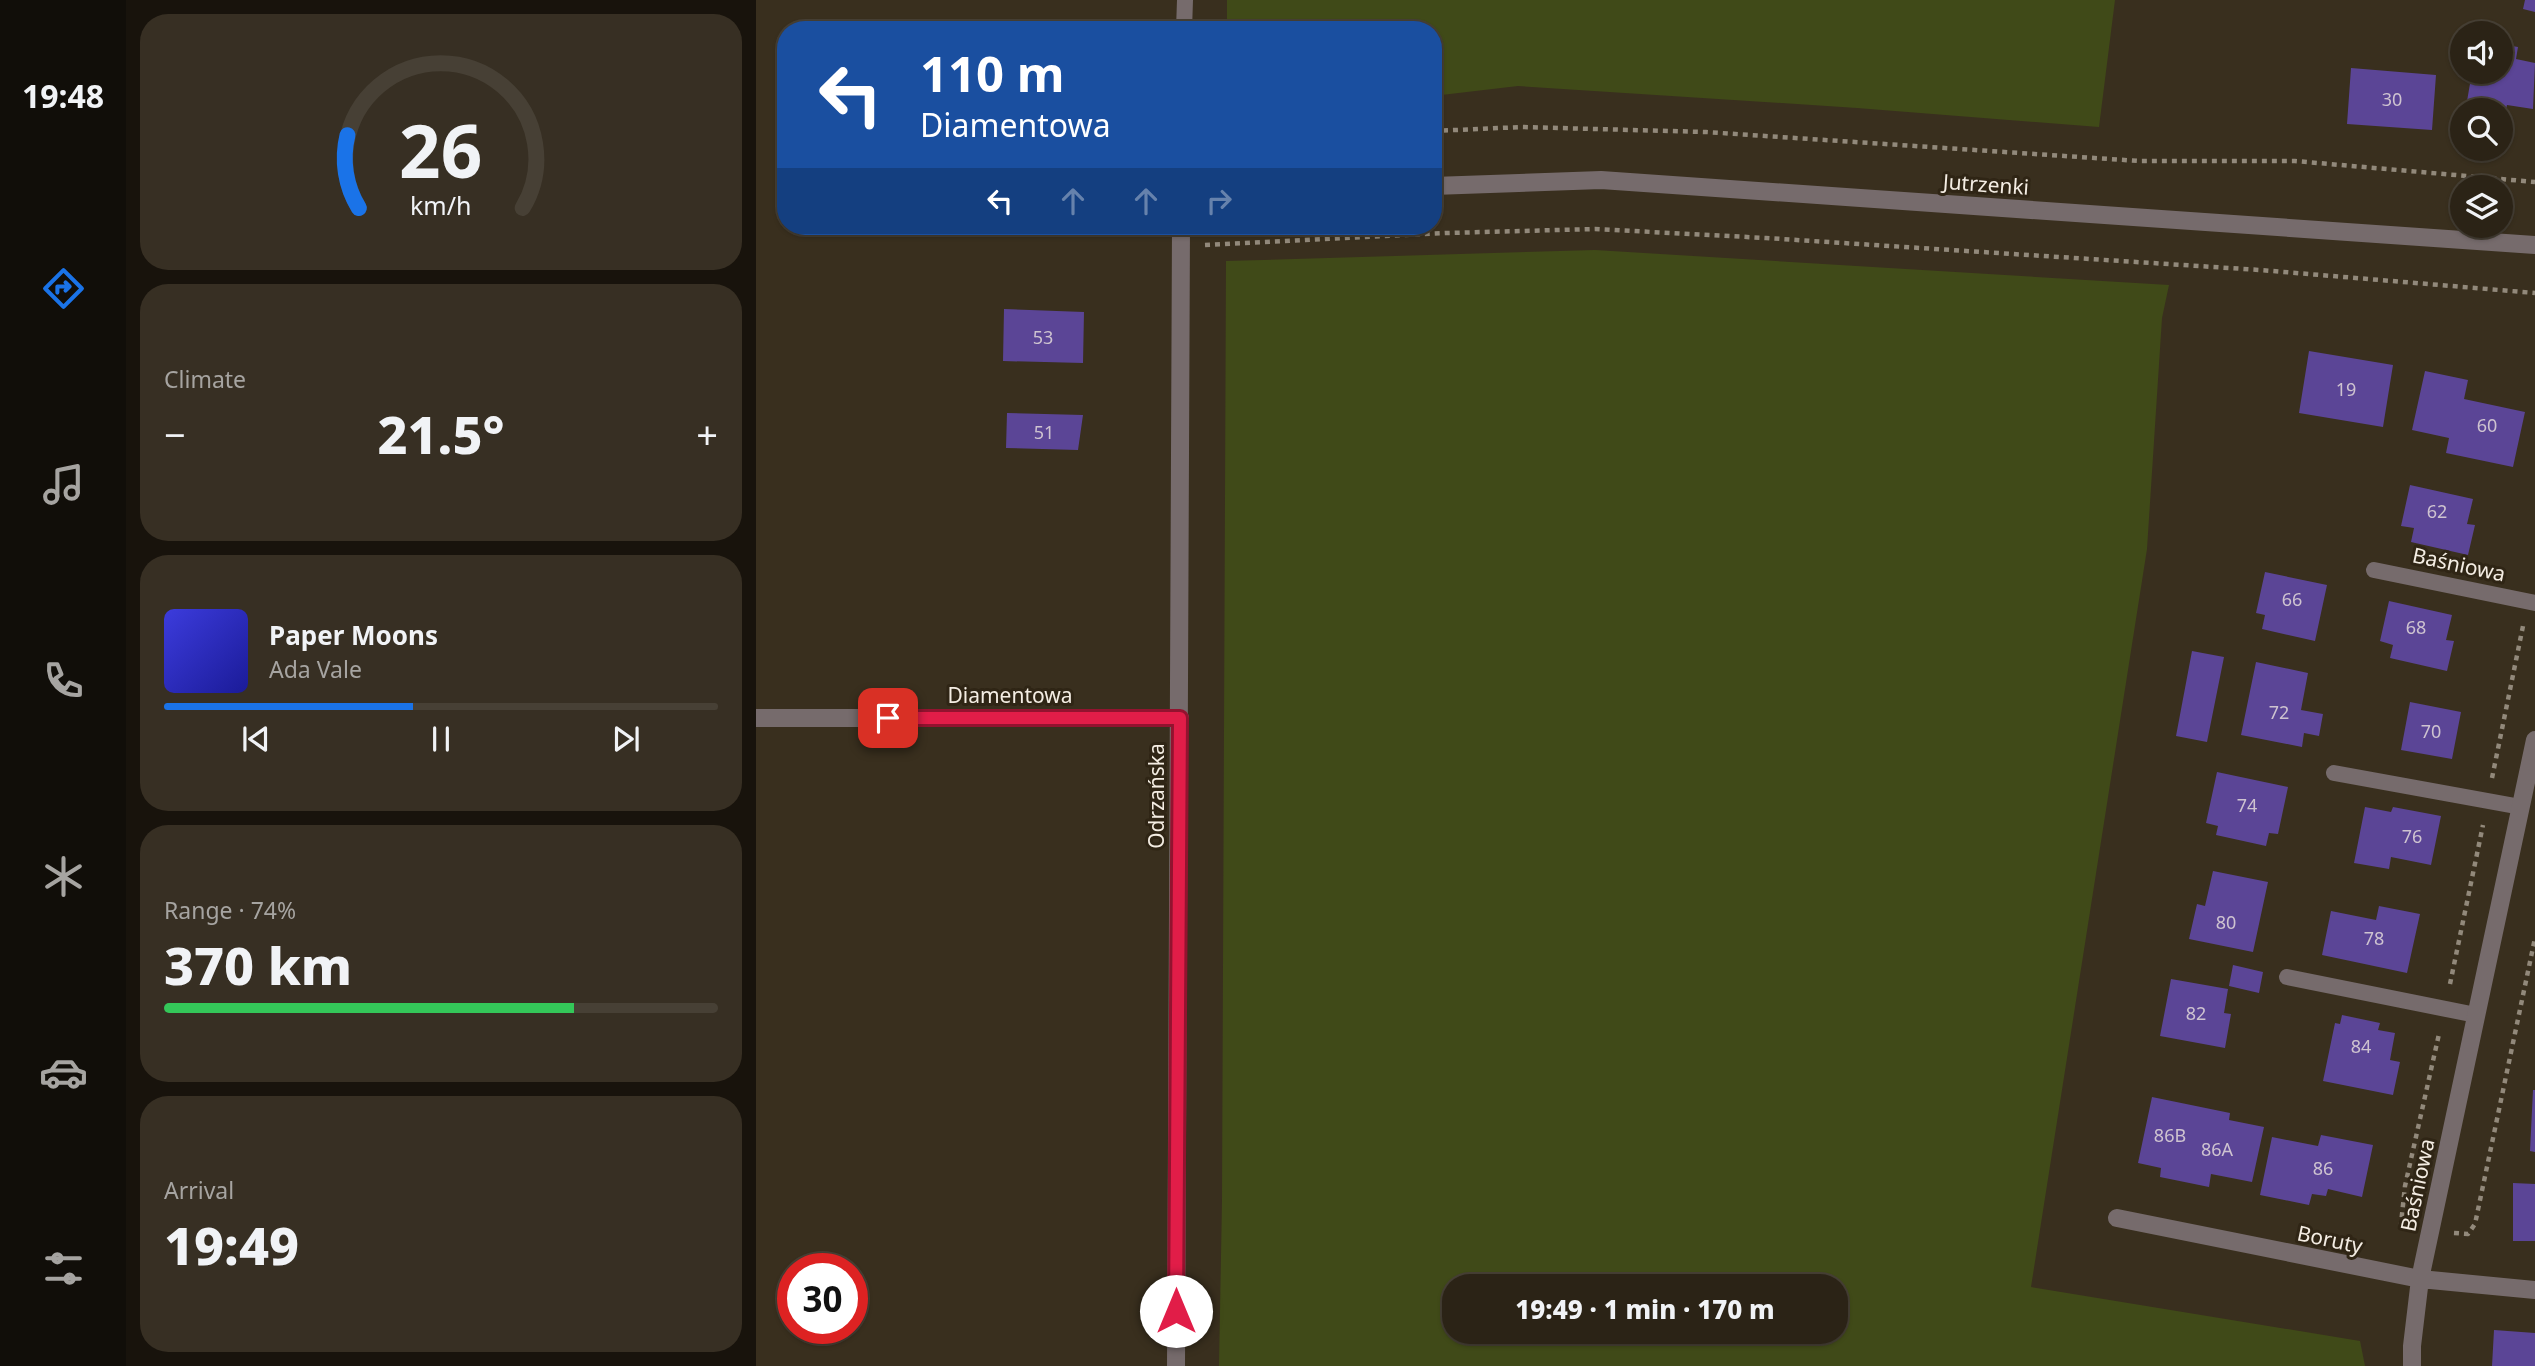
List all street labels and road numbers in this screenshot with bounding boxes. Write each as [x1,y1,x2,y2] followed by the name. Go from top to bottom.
[1940,167,2030,201] street label: Jutrzenki
[2410,540,2508,588] street label: Baśniowa
[947,681,1073,709] street label: Diamentowa
[1142,743,1170,849] street label: Odrzańska
[2393,1136,2441,1234] street label: Baśniowa
[2295,1218,2366,1260] street label: Boruty

